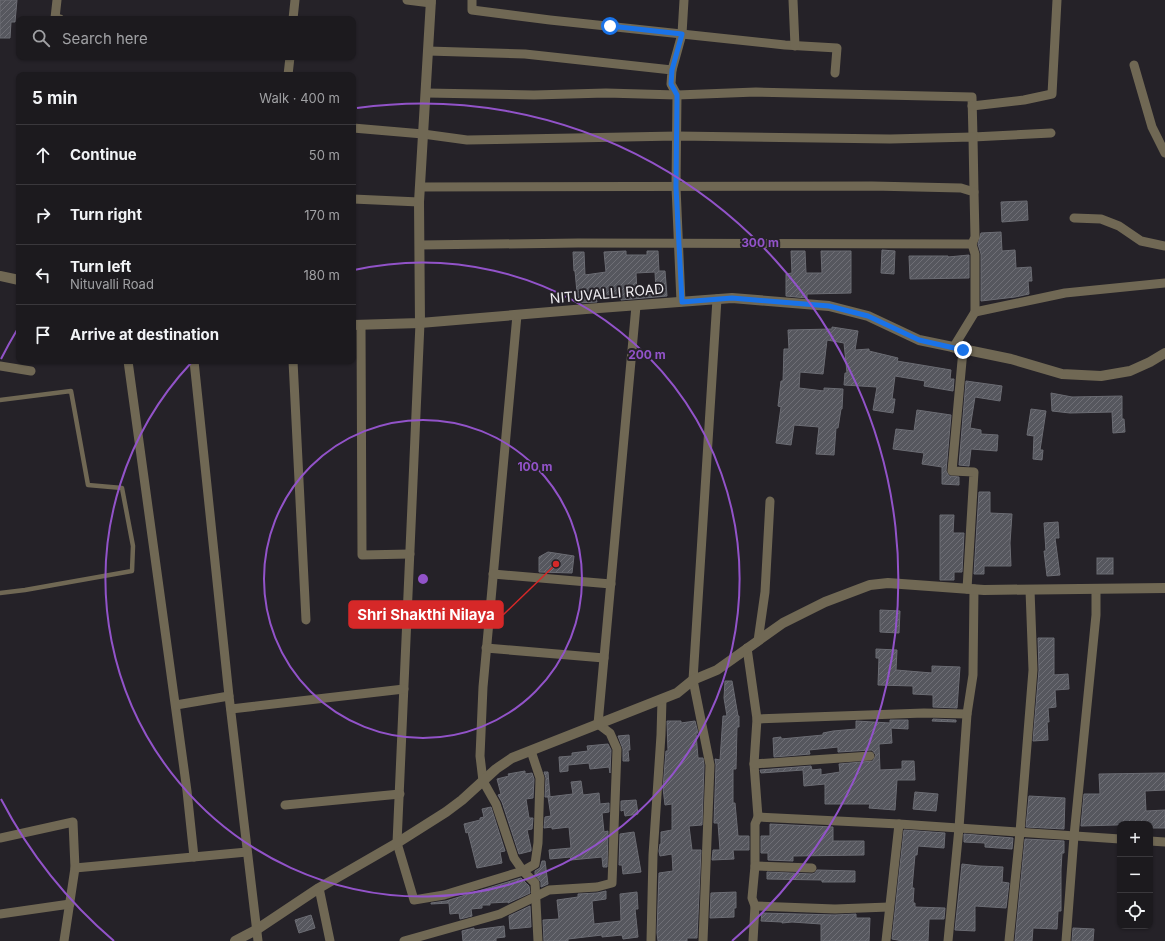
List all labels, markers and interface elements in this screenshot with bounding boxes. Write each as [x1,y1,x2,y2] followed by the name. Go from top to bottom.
[16,16,356,60] search box
[601,17,619,35] route start
[30,27,52,49] icon: search
[62,29,148,48] text: Search here
[32,88,78,108] text: 5 min
[259,90,340,106] text: Walk · 400 m
[32,144,54,166] icon: ahead
[70,145,137,164] text: Continue
[309,147,340,163] text: 50 m
[32,204,54,226] icon: right
[70,205,142,224] text: Turn right
[304,207,340,223] text: 170 m
[741,235,779,250] text: 300 m
[70,257,131,276] text: Turn left
[32,264,54,286] icon: left
[303,267,340,283] text: 180 m
[70,276,154,292] text: Nituvalli Road
[549,280,665,306] street label: NITUVALLI ROAD
[32,324,54,346] icon: arrive
[70,325,219,344] text: Arrive at destination
[954,341,972,359] route end
[628,347,666,362] text: 200 m
[517,459,553,474] text: 100 m
[416,572,430,586] centre of rings
[349,601,503,628] callout: Shri Shakthi Nilaya
[357,605,495,624] text: Shri Shakthi Nilaya
[1117,821,1153,929] map controls
[1117,821,1153,857] button: +
[1117,857,1153,893] button: −
[1117,893,1153,929] button: locate

